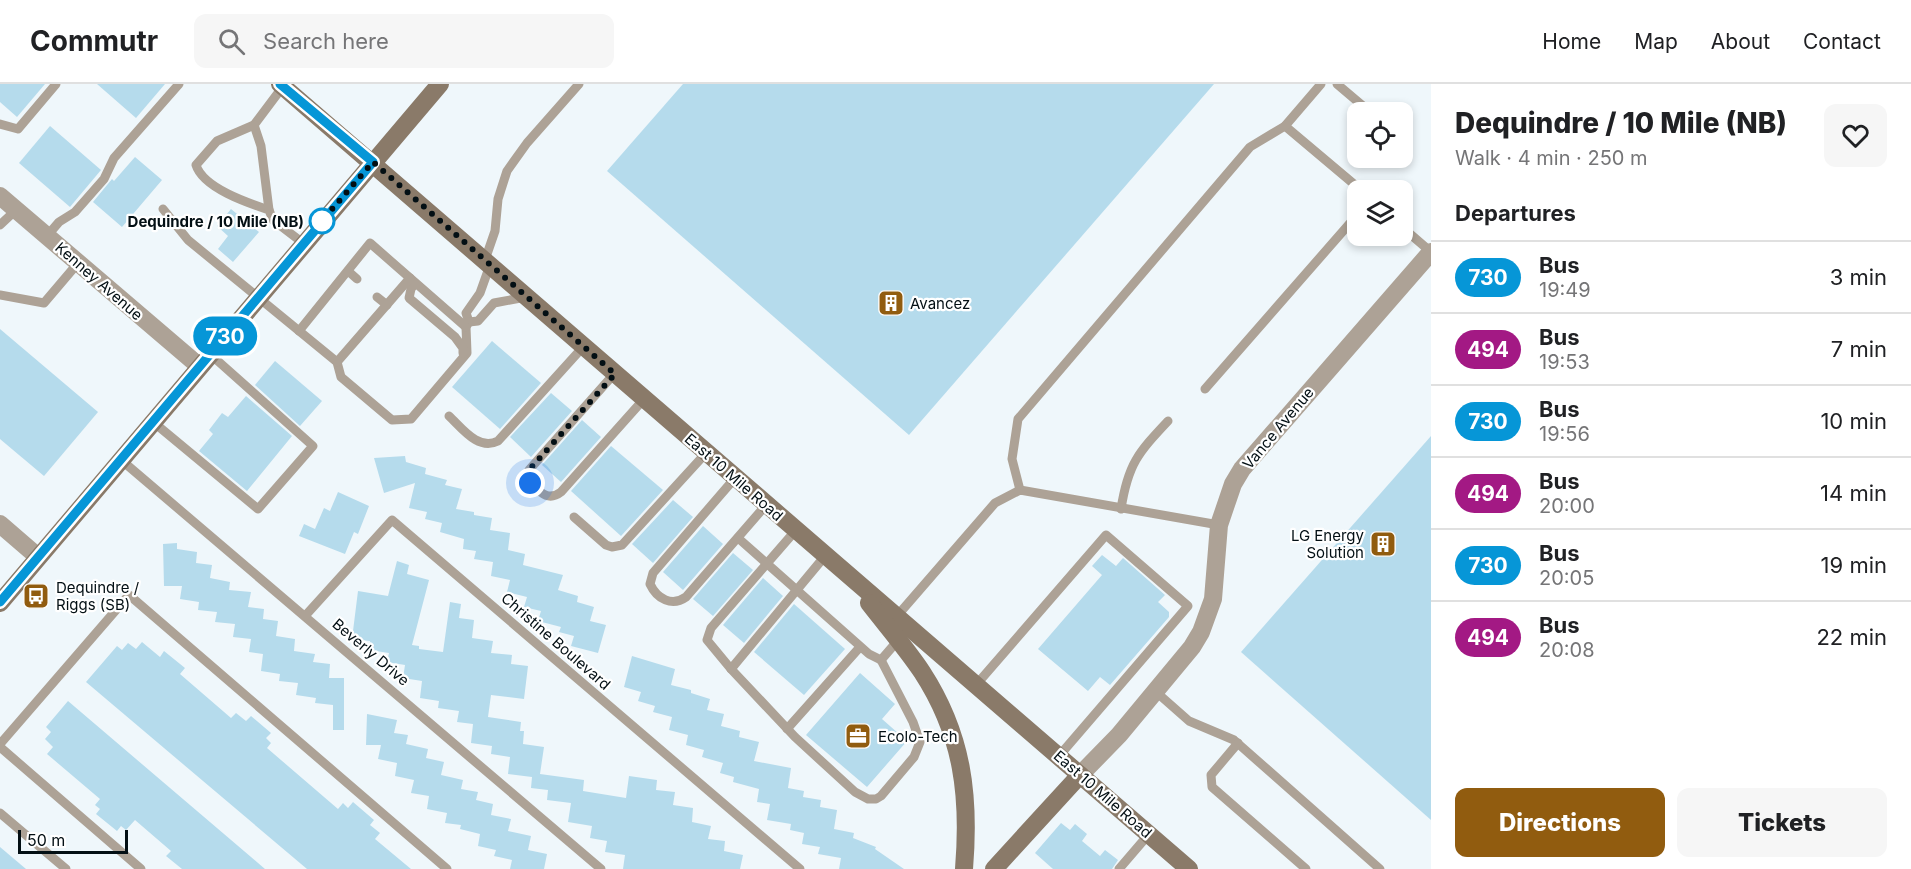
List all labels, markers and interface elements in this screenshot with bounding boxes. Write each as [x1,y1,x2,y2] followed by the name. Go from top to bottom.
[194,14,614,68] search box
[30,24,158,58] text: Commutr
[215,25,248,58] icon: search
[263,28,389,54] text: Search here
[1542,29,1601,54] text: Home
[1634,29,1678,54] text: Map
[1711,29,1770,54] text: About
[1803,29,1881,54] text: Contact
[1347,102,1413,246] map controls
[1347,102,1413,168] button: locate
[1824,104,1887,167] button: heart
[1455,106,1787,140] text: Dequindre / 10 Mile (NB)
[1455,146,1648,170] text: Walk · 4 min · 250 m
[1347,180,1413,246] button: layers
[1455,200,1576,226] text: Departures
[309,208,335,234] marker: Dequindre / 10 Mile (NB)
[128,212,304,231] place label: Dequindre / 10 Mile (NB)
[51,238,147,324] street label: Kenney Avenue
[1539,252,1580,278] text: Bus
[1830,264,1887,290] text: 3 min
[1468,265,1508,290] text: 730
[1539,278,1591,302] text: 19:49
[876,288,906,318] building icon: Avancez
[910,294,970,313] place label: Avancez
[190,316,260,356] line badge: 730
[205,324,245,349] text: 730
[1539,324,1580,350] text: Bus
[1831,336,1887,362] text: 7 min
[1467,337,1509,362] text: 494
[1539,350,1590,374] text: 19:53
[1238,383,1318,473] street label: Vance Avenue
[1539,396,1580,422] text: Bus
[1820,408,1887,434] text: 10 min
[1468,409,1508,434] text: 730
[1539,422,1590,446] text: 19:56
[681,429,787,525] street label: East 10 Mile Road
[515,468,545,498] your location
[1539,468,1580,494] text: Bus
[1820,480,1887,506] text: 14 min
[1467,481,1509,506] text: 494
[1539,494,1595,518] text: 20:00
[1291,526,1365,562] place label: LG Energy Solution
[1368,529,1398,559] building icon: LG Energy Solution
[1539,540,1580,566] text: Bus
[1821,552,1887,578] text: 19 min
[1468,553,1508,578] text: 730
[1539,566,1594,590] text: 20:05
[56,578,140,614] place label: Dequindre / Riggs (SB)
[21,581,51,611] bus stop icon: Dequindre / Riggs (SB)
[497,588,615,694] street label: Christine Boulevard
[1539,612,1580,638] text: Bus
[329,614,413,690] street label: Beverly Drive
[1816,624,1887,650] text: 22 min
[1467,625,1509,650] text: 494
[1539,638,1595,662] text: 20:08
[843,721,873,751] office icon: Ecolo-Tech
[878,727,958,746] place label: Ecolo-Tech
[1050,746,1156,842] street label: East 10 Mile Road
[1455,788,1665,857] button: Directions
[1677,788,1887,857] button: Tickets
[18,827,128,854] scale bar
[27,830,65,850] text: 50 m

